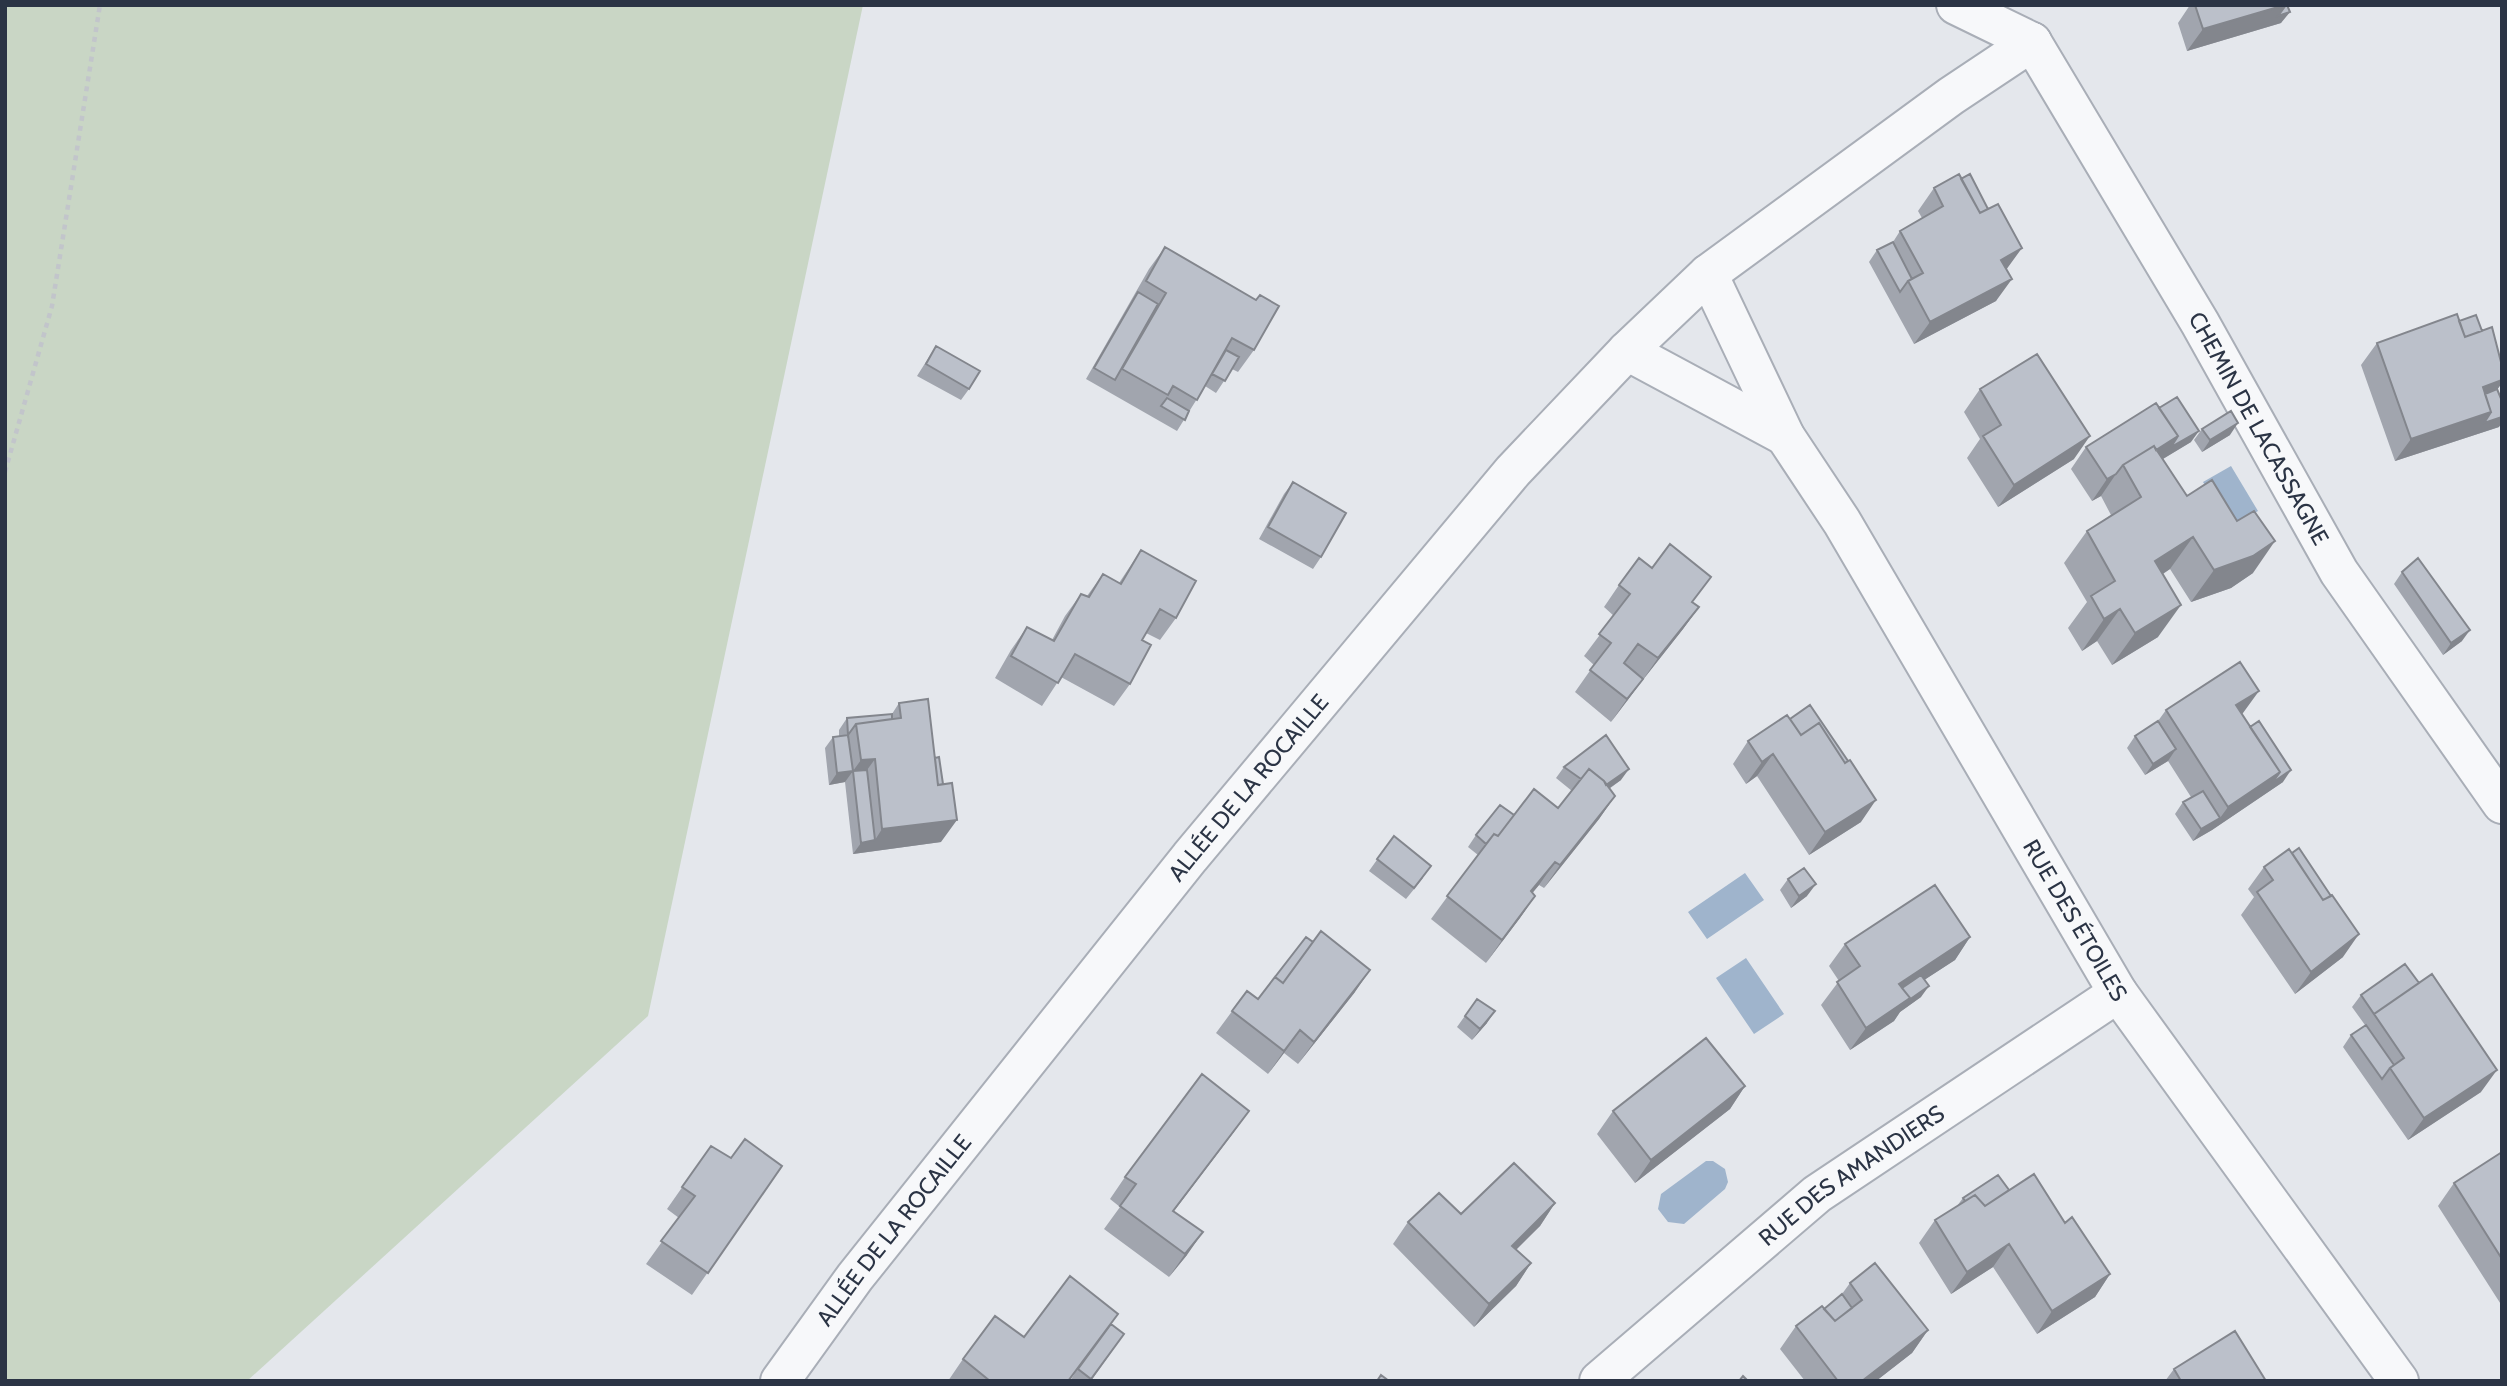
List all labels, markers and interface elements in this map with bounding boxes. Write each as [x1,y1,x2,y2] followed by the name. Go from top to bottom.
[2182,307,2335,550] street label: CHEMIN DE LACASSAGNE
[1162,688,1334,887] street label: ALLÉE DE LA ROCAILLE
[2017,834,2133,1007] street label: RUE DES ÉTOILES
[1753,1099,1950,1252] street label: RUE DES AMANDIERS
[810,1129,977,1331] street label: ALLÉE DE LA ROCAILLE

